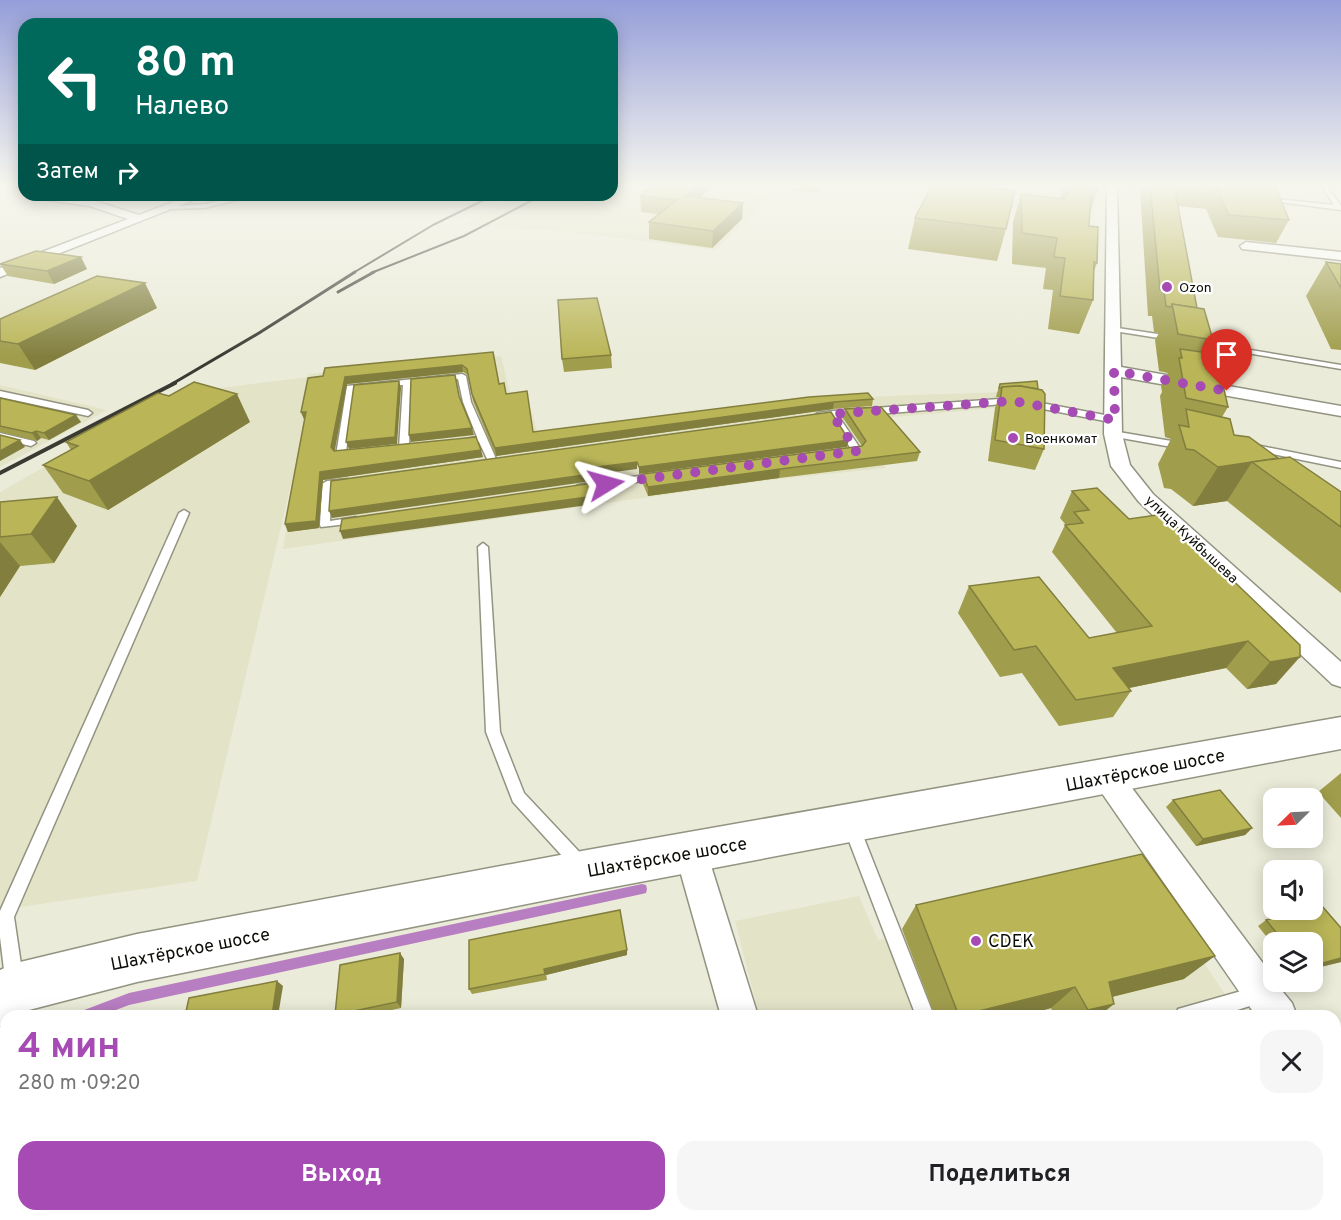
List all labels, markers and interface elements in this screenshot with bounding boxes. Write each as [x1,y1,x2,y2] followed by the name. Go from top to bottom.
[135,38,236,91] text: 80 m
[36,42,114,120] icon: left
[135,90,229,124] text: Налево
[111,156,144,189] icon: right
[36,159,99,186] text: Затем
[1160,280,1174,294] marker: Ozon
[1179,280,1212,297] place label: Ozon
[1201,329,1252,391] pin
[1210,338,1243,371] icon: arrive
[1006,431,1020,445] marker: Военкомат
[1025,431,1097,448] place label: Военкомат
[574,452,638,516] position arrow
[1141,493,1241,588] street label: улица Куйбышева
[1064,745,1227,798] street label: Шахтёрское шоссе
[1263,788,1323,848] north arrow
[1263,788,1323,992] map controls
[586,833,749,884] street label: Шахтёрское шоссе
[1263,860,1323,920] button: sound
[109,924,272,977] street label: Шахтёрское шоссе
[988,931,1034,954] place label: CDEK
[1263,932,1323,992] button: layers
[969,934,983,948] marker: CDEK
[18,1025,120,1071] text: 4 мин
[1260,1030,1323,1093] button: close
[18,1071,141,1097] text: 280 m · 09:20
[18,1141,665,1210] button: Выход
[677,1141,1323,1210] button: Поделиться

